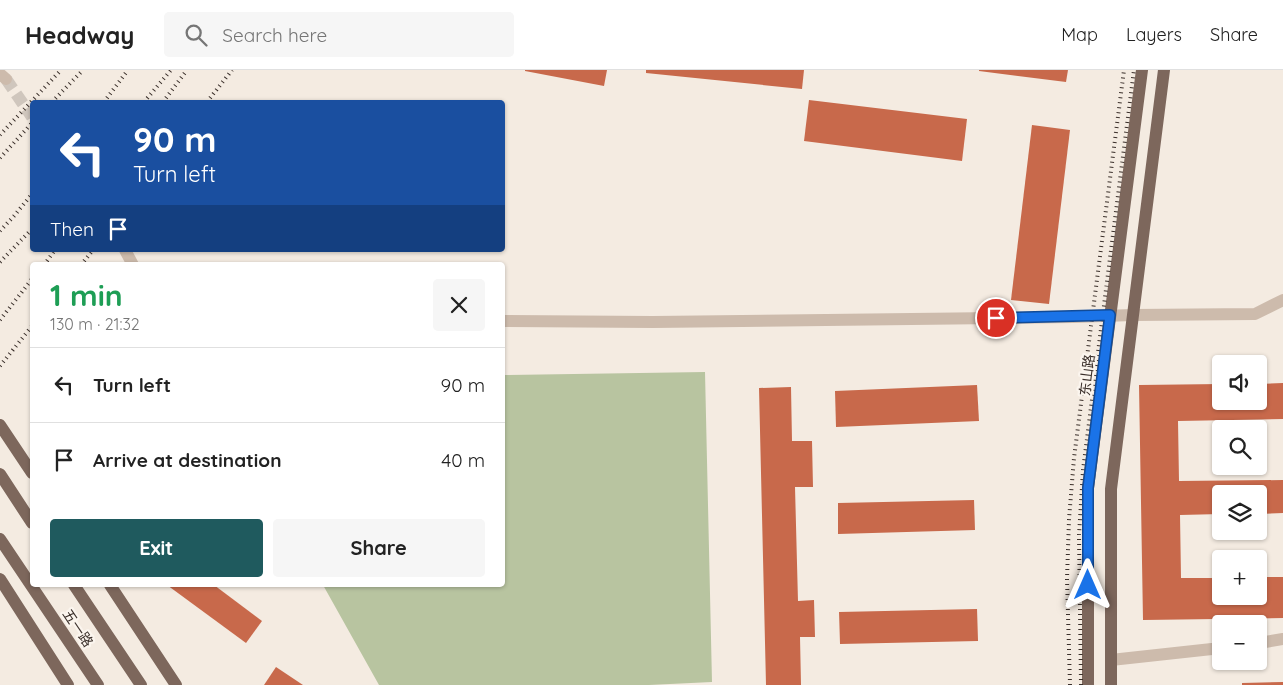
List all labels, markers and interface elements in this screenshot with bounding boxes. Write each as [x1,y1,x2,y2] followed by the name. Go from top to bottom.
[164,12,514,57] search box
[25,20,134,50] text: Headway
[182,21,210,49] icon: search
[222,23,327,47] text: Search here
[1061,23,1098,46] text: Map
[1126,23,1182,46] text: Layers
[1210,23,1258,46] text: Share
[133,117,216,161] text: 90 m
[50,120,115,185] icon: left
[133,160,216,188] text: Turn left
[104,215,132,243] icon: arrive
[50,217,94,241] text: Then
[50,276,123,314] text: 1 min
[433,279,485,331] button: close
[975,297,1017,339] pin
[982,304,1010,332] icon: arrive
[50,314,140,334] text: 130 m · 21:32
[1076,353,1098,397] street label: 东山路
[1212,355,1267,670] map controls
[1212,355,1267,410] button: sound
[50,371,78,399] icon: left
[93,373,171,397] text: Turn left
[441,373,485,397] text: 90 m
[1212,420,1267,475] button: search
[50,446,78,474] icon: arrive
[93,448,282,472] text: Arrive at destination
[441,448,485,472] text: 40 m
[1212,485,1267,540] button: layers
[50,519,263,577] button: Exit
[273,519,485,577] button: Share
[1212,550,1267,605] button: +
[1061,558,1113,610] position arrow
[59,606,97,650] street label: 五一路
[1212,615,1267,670] button: −

